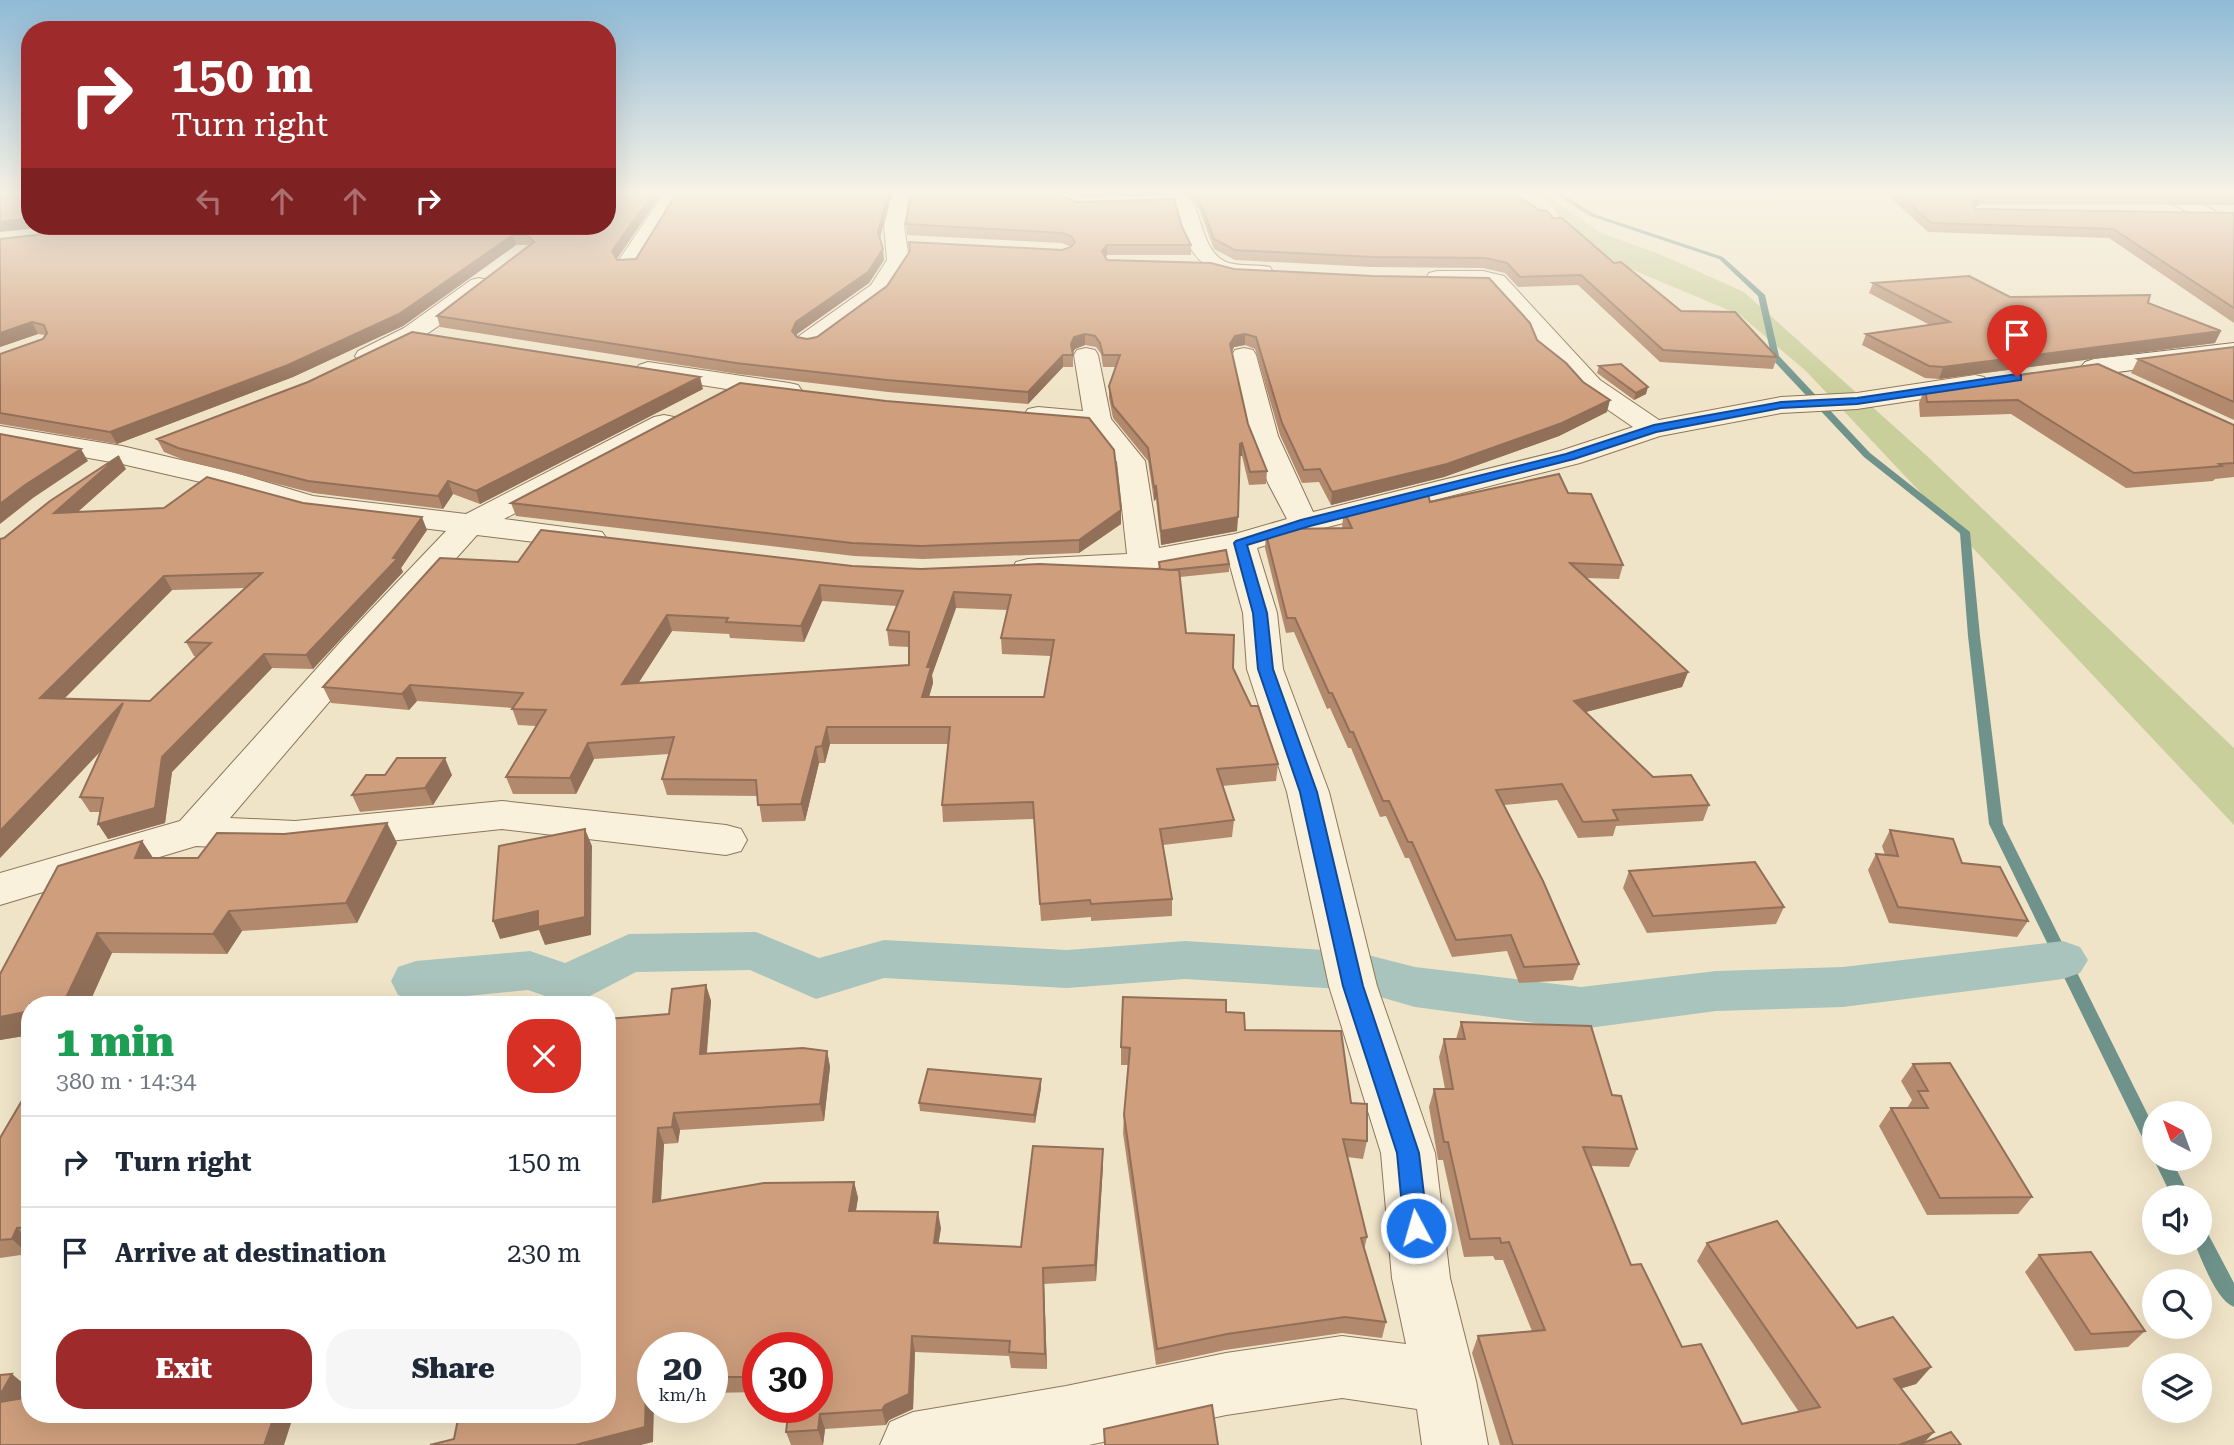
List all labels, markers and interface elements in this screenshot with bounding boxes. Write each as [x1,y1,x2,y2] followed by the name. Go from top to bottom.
[171,47,313,104] text: 150 m
[56,49,147,140] icon: right
[171,106,328,144] text: Turn right
[190,182,228,220] icon: left
[263,182,301,220] icon: ahead
[336,182,374,220] icon: ahead
[409,182,447,220] icon: right
[1987,305,2047,377] pin
[1998,316,2036,354] icon: arrive
[56,1017,174,1066] text: 1 min
[507,1019,581,1093] button: close
[56,1068,196,1095] text: 380 m · 14:34
[2142,1101,2212,1171] north arrow
[2142,1101,2212,1423] map controls
[56,1143,94,1181] icon: right
[115,1147,251,1177] text: Turn right
[507,1147,581,1177] text: 150 m
[2142,1185,2212,1255] button: sound
[1379,1191,1453,1265] position arrow
[56,1234,94,1272] icon: arrive
[115,1238,386,1268] text: Arrive at destination
[507,1238,581,1268] text: 230 m
[2142,1269,2212,1339] button: search
[56,1329,312,1409] button: Exit
[326,1329,581,1409] button: Share
[742,1332,833,1423] speed limit sign: 30
[663,1348,702,1389] text: 20
[2142,1353,2212,1423] button: layers
[658,1384,707,1405] text: km/h

